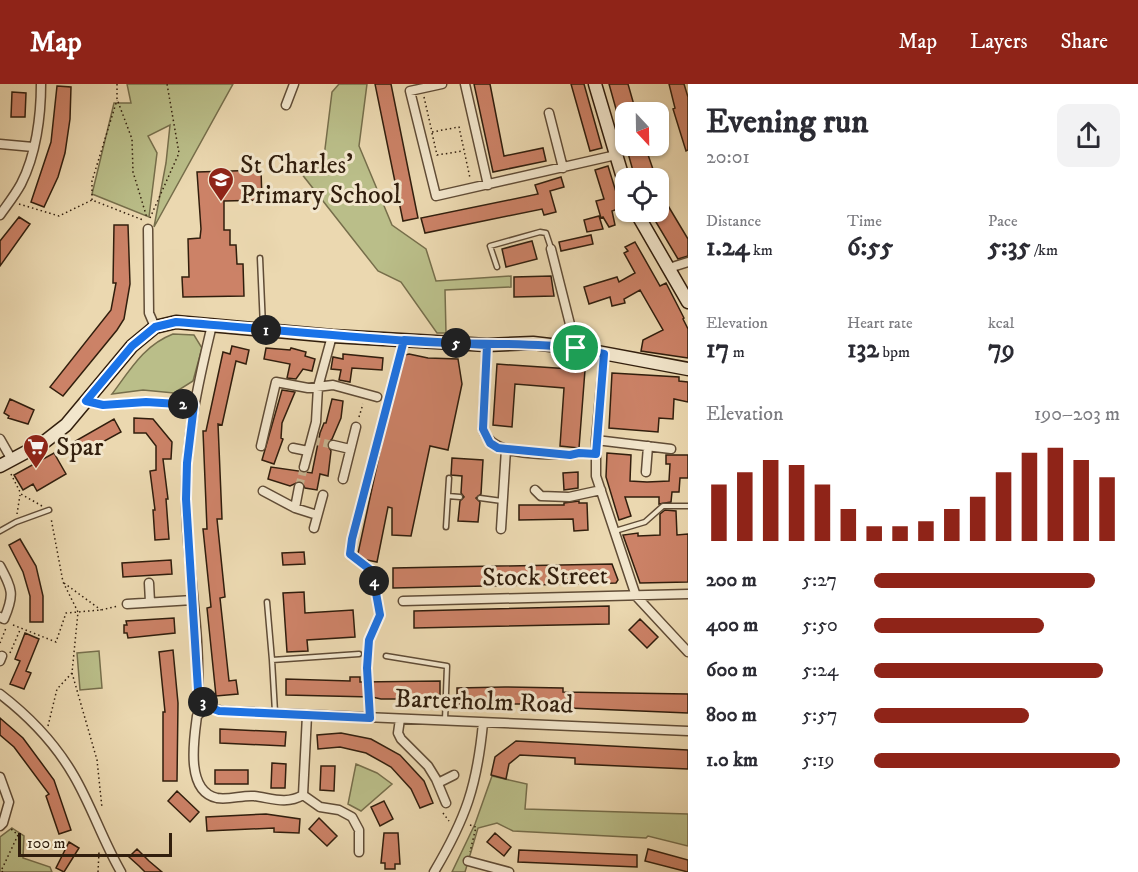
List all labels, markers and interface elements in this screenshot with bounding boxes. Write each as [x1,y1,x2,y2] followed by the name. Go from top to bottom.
[30,25,82,60] text: Map
[898,29,937,55] text: Map
[970,29,1028,55] text: Layers
[1061,29,1108,55] text: Share
[615,102,669,156] north arrow
[615,102,669,222] map controls
[706,102,868,143] text: Evening run
[1057,104,1120,167] button: share
[706,145,750,170] text: 20:01
[240,149,401,212] place label: St Charles' Primary School
[206,165,236,203] school or university icon: St Charles' Primary School
[615,168,669,222] button: locate
[706,211,761,231] text: Distance
[847,211,882,231] text: Time
[988,211,1018,231] text: Pace
[706,231,749,264] text: 1.24
[847,231,893,264] text: 6:55
[988,231,1030,264] text: 5:35
[749,240,773,260] text: km
[1030,240,1058,260] text: /km
[706,313,768,333] text: Elevation
[847,313,913,333] text: Heart rate
[988,313,1014,333] text: kcal
[251,315,281,345] pin: 1
[263,320,269,340] text: 1
[550,322,601,373] pin
[441,328,471,358] pin: 5
[559,331,592,364] icon: arrive
[452,333,460,353] text: 5
[706,333,729,366] text: 17
[847,333,879,366] text: 132
[988,333,1015,366] text: 79
[729,342,745,362] text: m
[879,342,910,362] text: bpm
[168,389,198,419] pin: 2
[179,394,187,414] text: 2
[706,402,783,427] text: Elevation
[1034,402,1120,427] text: 190–203 m
[56,431,104,464] place label: Spar
[21,432,51,470] supermarket icon: Spar
[482,559,608,595] street label: Stock Street
[359,566,389,596] pin: 4
[706,568,757,593] text: 200 m
[802,568,837,593] text: 5:27
[369,571,379,591] text: 4
[706,613,758,638] text: 400 m
[802,613,838,638] text: 5:50
[706,658,757,683] text: 600 m
[802,658,839,683] text: 5:24
[394,682,574,722] street label: Barterholm Road
[188,687,218,717] pin: 3
[200,692,206,712] text: 3
[706,703,757,728] text: 800 m
[802,703,838,728] text: 5:57
[706,748,758,773] text: 1.0 km
[802,748,834,773] text: 5:19
[18,830,172,858] scale bar
[27,833,66,853] text: 100 m

